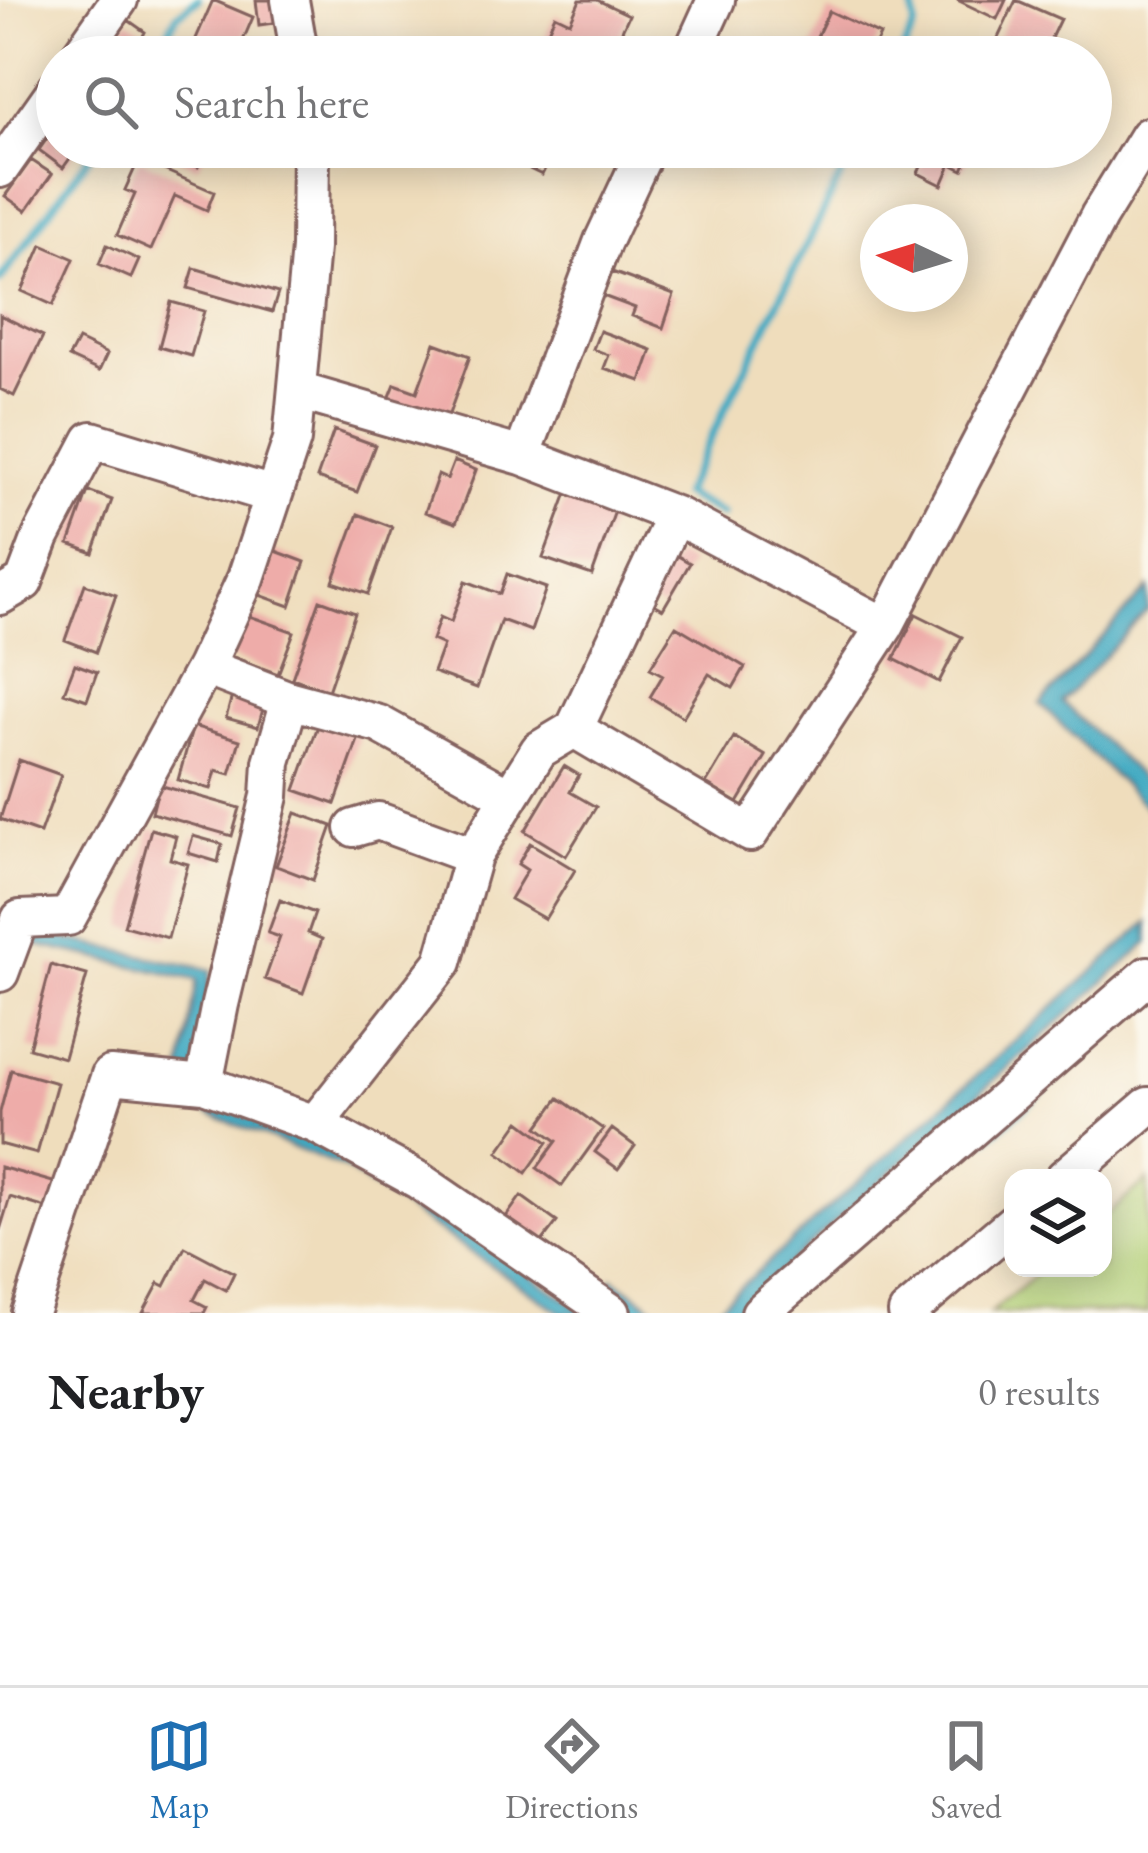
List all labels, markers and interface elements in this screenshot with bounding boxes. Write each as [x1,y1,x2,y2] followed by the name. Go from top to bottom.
[36,36,1112,168] search box
[78,69,144,135] icon: search
[174,73,369,131] text: Search here
[860,204,968,312] north arrow
[1004,1169,1112,1277] map controls
[1004,1169,1112,1277] button: layers
[48,1358,204,1424] text: Nearby
[978,1366,1100,1417] text: 0 results
[146,1713,212,1828] tab: Map
[505,1713,638,1828] tab: Directions
[931,1713,1002,1828] tab: Saved

